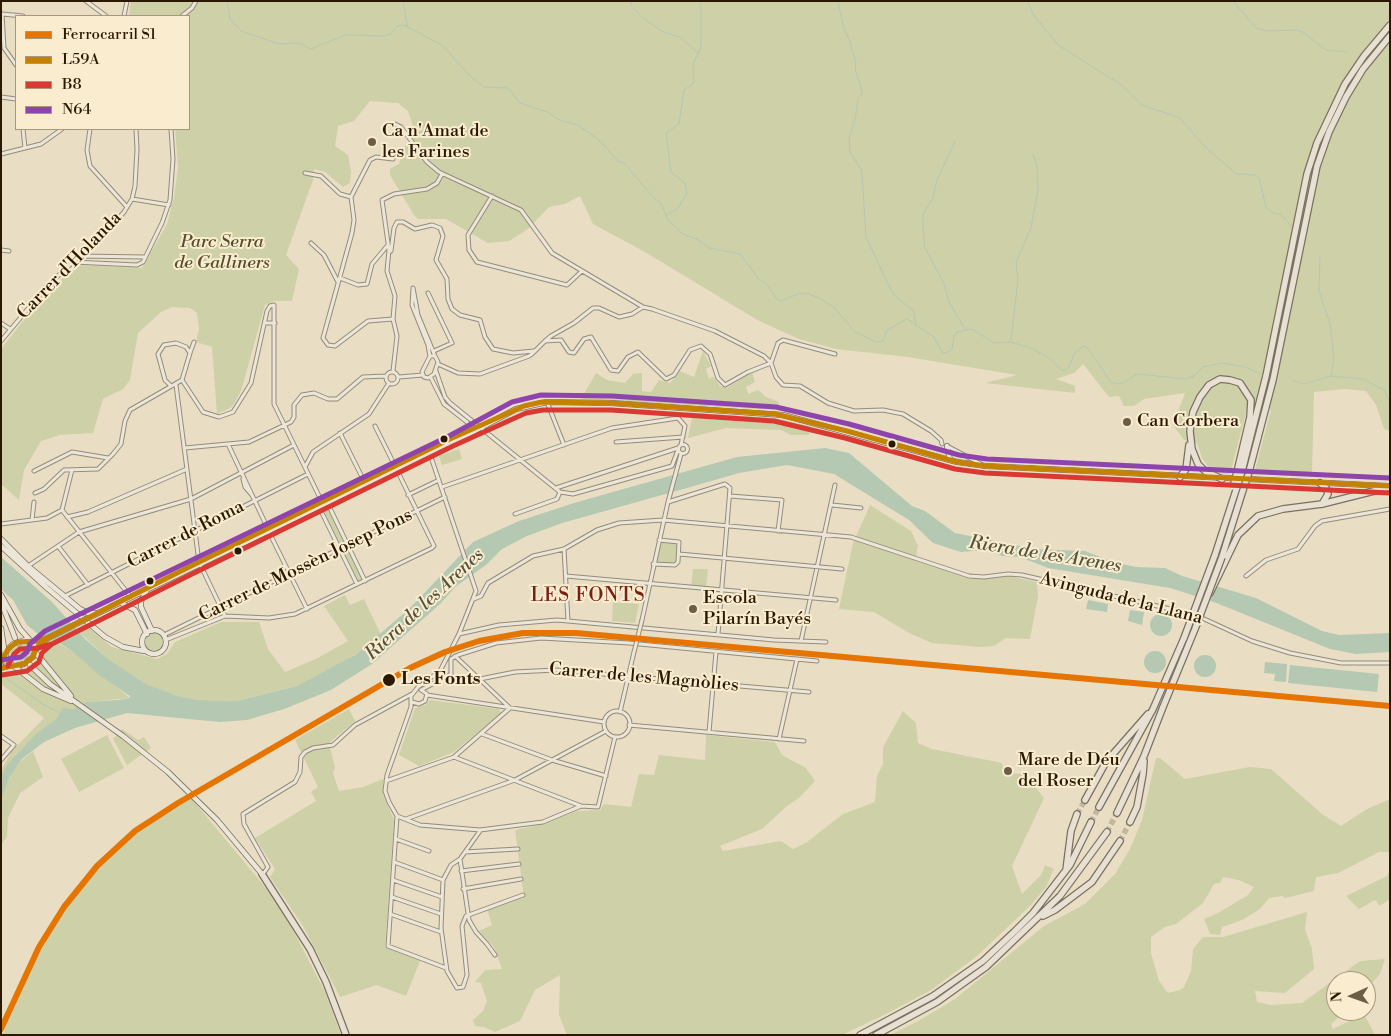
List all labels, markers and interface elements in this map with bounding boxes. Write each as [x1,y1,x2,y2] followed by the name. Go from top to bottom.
[15,15,190,130] legend
[62,25,156,44] text: Ferrocarril S1
[62,50,100,69] text: L59A
[62,75,82,94] text: B8
[62,100,91,119] text: N64
[382,121,489,163] place label: Ca n'Amat de les Farines
[366,136,378,148] marker: Ca n'Amat de les Farines
[13,208,127,324] street label: Carrer d'Holanda
[174,232,270,274] park label: Parc Serra de Galliners
[1137,411,1239,433] place label: Can Corbera
[1121,416,1133,428] marker: Can Corbera
[439,434,449,444] unlabelled marker
[887,439,897,449] unlabelled marker
[124,496,248,574] street label: Carrer de Roma
[196,505,416,627] street label: Carrer de Mossèn Josep Pons
[967,532,1123,578] water label: Riera de les Arenes
[361,544,489,666] water label: Riera de les Arenes
[233,546,243,556] unlabelled marker
[1037,568,1205,630] street label: Avinguda de la Llana
[145,576,155,586] unlabelled marker
[529,585,647,607] district label: LES FONTS
[703,588,811,630] place label: Escola Pilarín Bayés
[687,603,699,615] marker: Escola Pilarín Bayés
[548,659,740,697] street label: Carrer de les Magnòlies
[401,669,480,691] place label: Les Fonts
[381,672,397,688] marker: Les Fonts
[1018,750,1120,792] place label: Mare de Déu del Roser
[1002,765,1014,777] marker: Mare de Déu del Roser
[1326,971,1376,1021] north arrow
[1328,991,1346,1002] text: N

